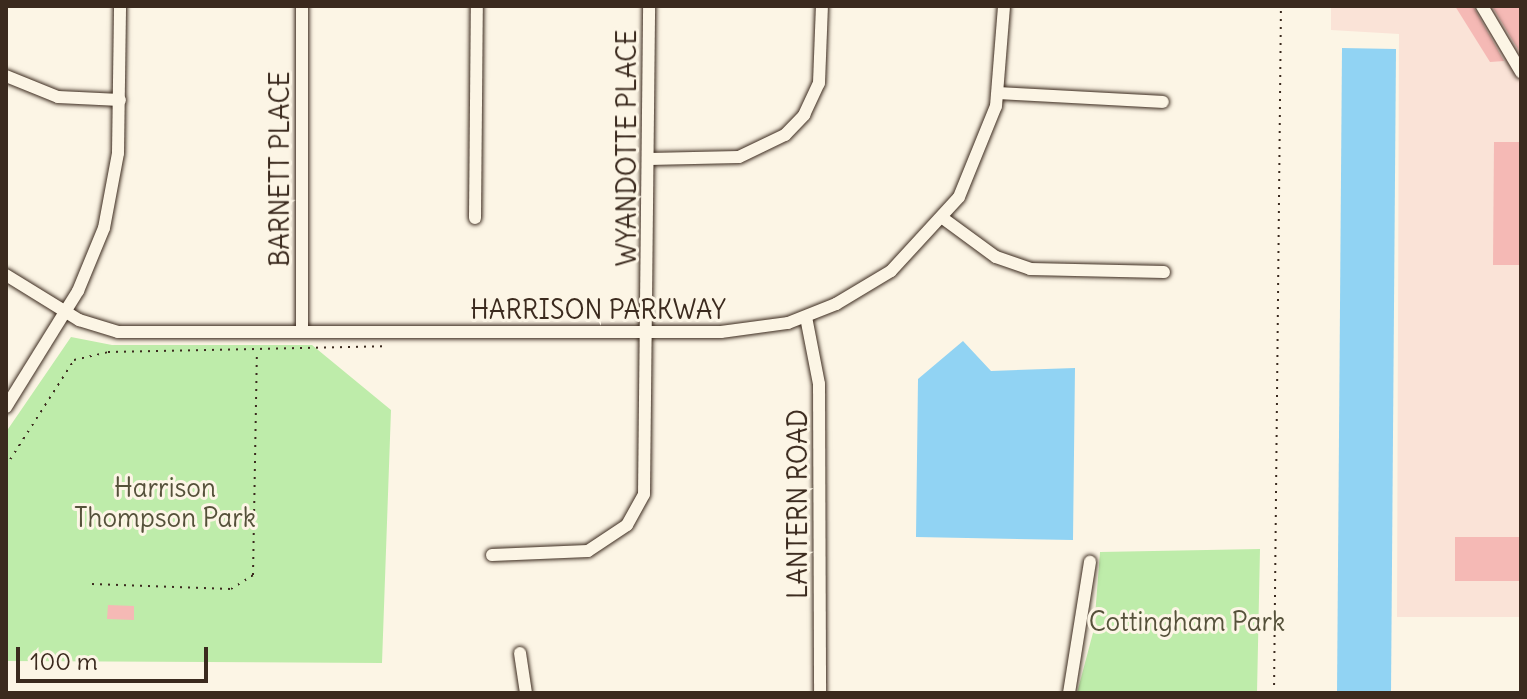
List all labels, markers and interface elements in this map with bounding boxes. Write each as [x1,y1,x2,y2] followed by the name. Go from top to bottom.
[611,30,643,266] street label: WYANDOTTE PLACE
[264,71,296,267] street label: BARNETT PLACE
[470,294,726,326] street label: HARRISON PARKWAY
[782,409,814,599] street label: LANTERN ROAD
[74,472,256,534] park label: Harrison Thompson Park
[1089,606,1285,638] park label: Cottingham Park
[20,631,212,681] scale bar
[30,646,98,676] text: 100 m

